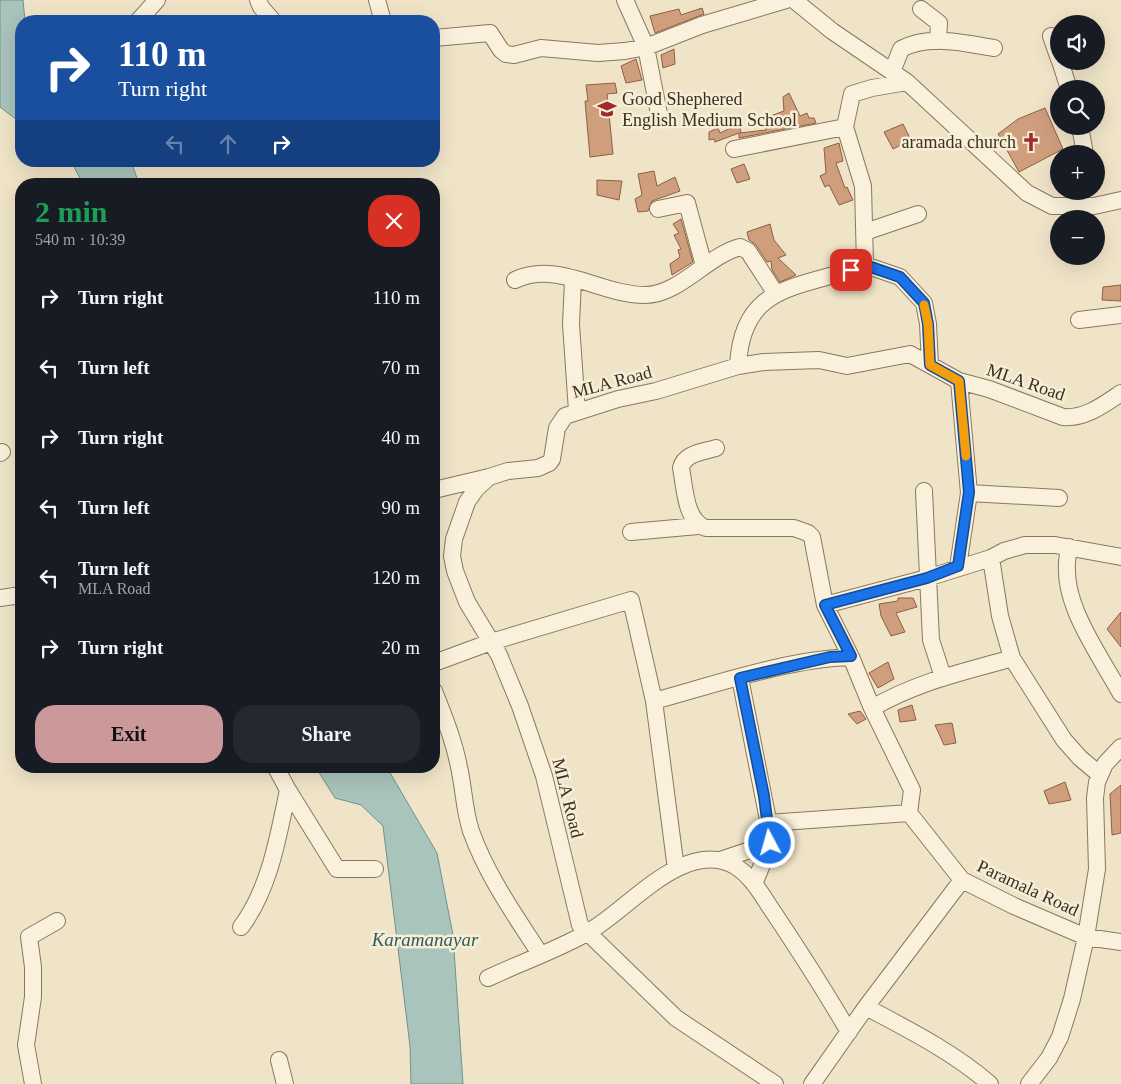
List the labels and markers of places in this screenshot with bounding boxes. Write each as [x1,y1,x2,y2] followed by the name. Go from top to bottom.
[622,89,797,130] place label: Good Shephered English Medium School
[596,98,618,120] school or university icon: Good Shephered English Medium School
[1020,131,1042,153] church icon: aramada church
[902,132,1016,152] place label: aramada church
[830,249,872,291] pin

